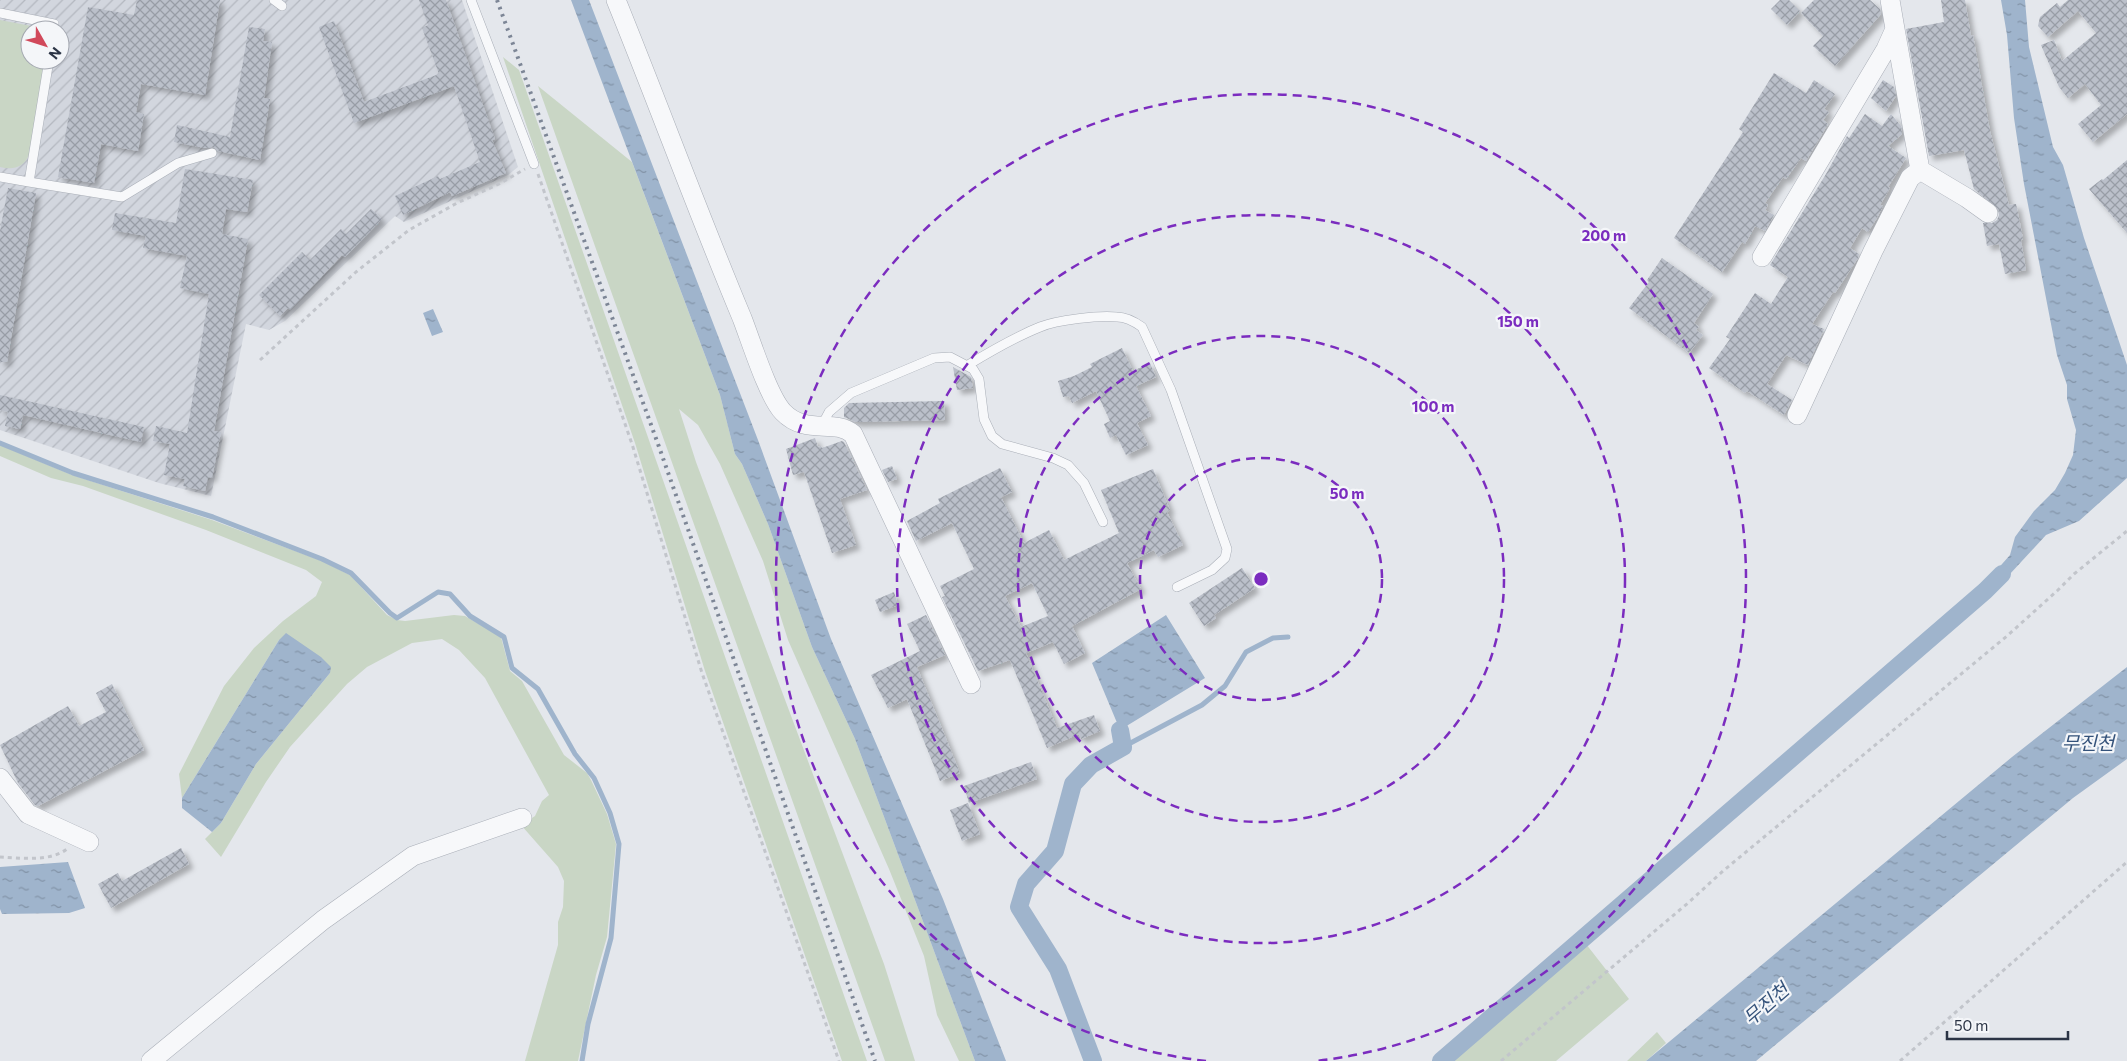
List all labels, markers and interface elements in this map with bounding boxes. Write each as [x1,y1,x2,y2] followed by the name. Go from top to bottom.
[20,20,70,70] north arrow
[46,44,65,63] text: N
[1582,226,1626,244] text: 200 m
[1497,312,1539,330] text: 150 m
[1412,397,1454,415] text: 100 m
[1330,484,1364,502] text: 50 m
[1252,570,1270,588] centre of rings
[2062,731,2116,754] water label: 무진천
[1738,977,1794,1030] water label: 무진천
[1947,1008,2068,1040] scale bar
[1954,1016,1988,1034] text: 50 m

